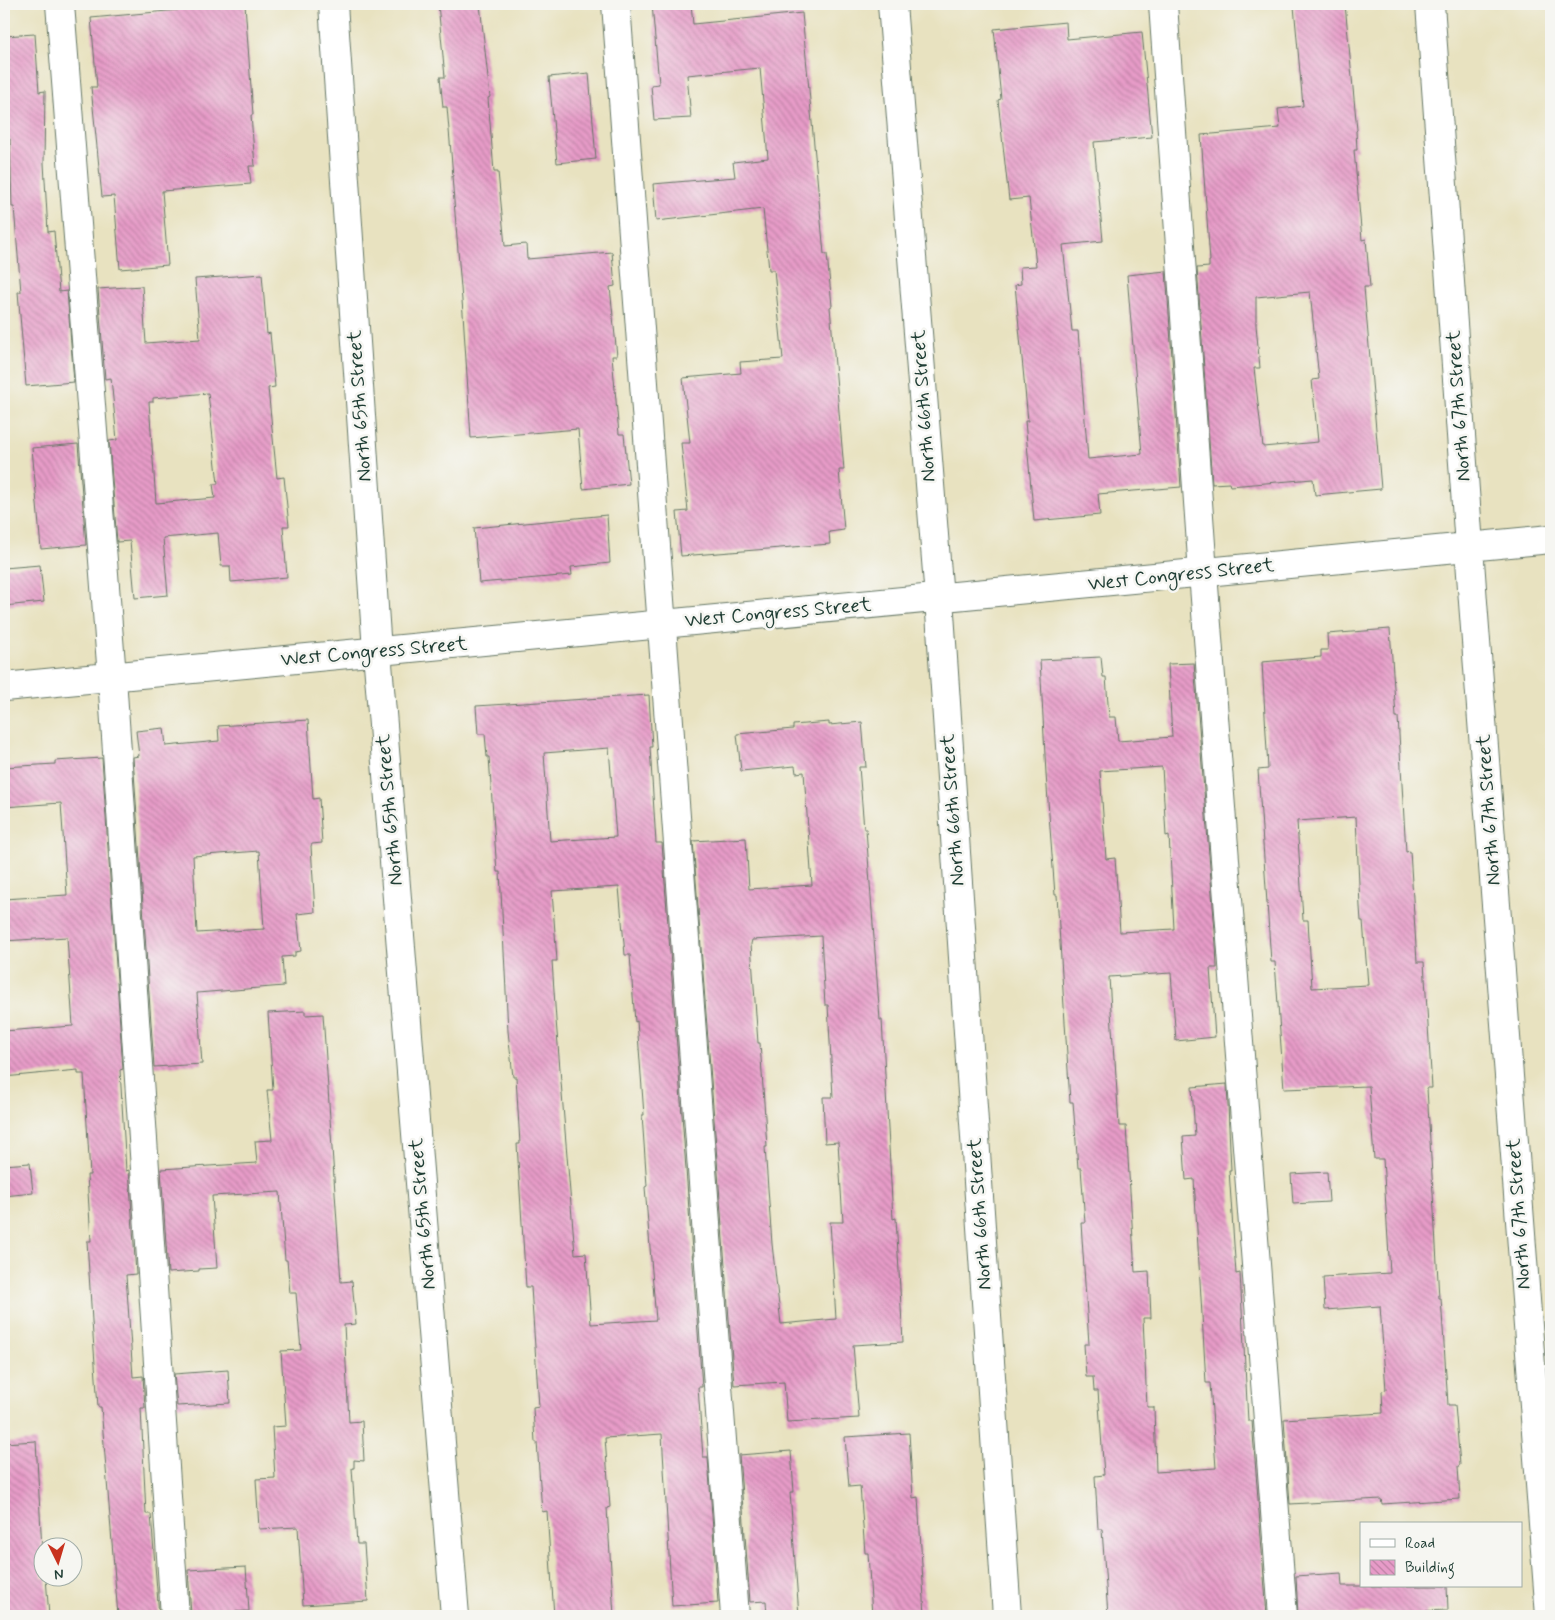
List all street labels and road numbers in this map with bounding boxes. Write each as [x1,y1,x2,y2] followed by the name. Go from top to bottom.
[341,329,379,483] street label: North 65th Street
[905,329,943,483] street label: North 66th Street
[1440,329,1478,483] street label: North 67th Street
[1087,552,1276,599] street label: West Congress Street
[684,591,873,636] street label: West Congress Street
[280,630,469,675] street label: West Congress Street
[370,733,410,887] street label: North 65th Street
[934,733,972,887] street label: North 66th Street
[1470,733,1508,887] street label: North 67th Street
[403,1137,443,1291] street label: North 65th Street
[961,1137,999,1291] street label: North 66th Street
[1500,1137,1538,1291] street label: North 67th Street

